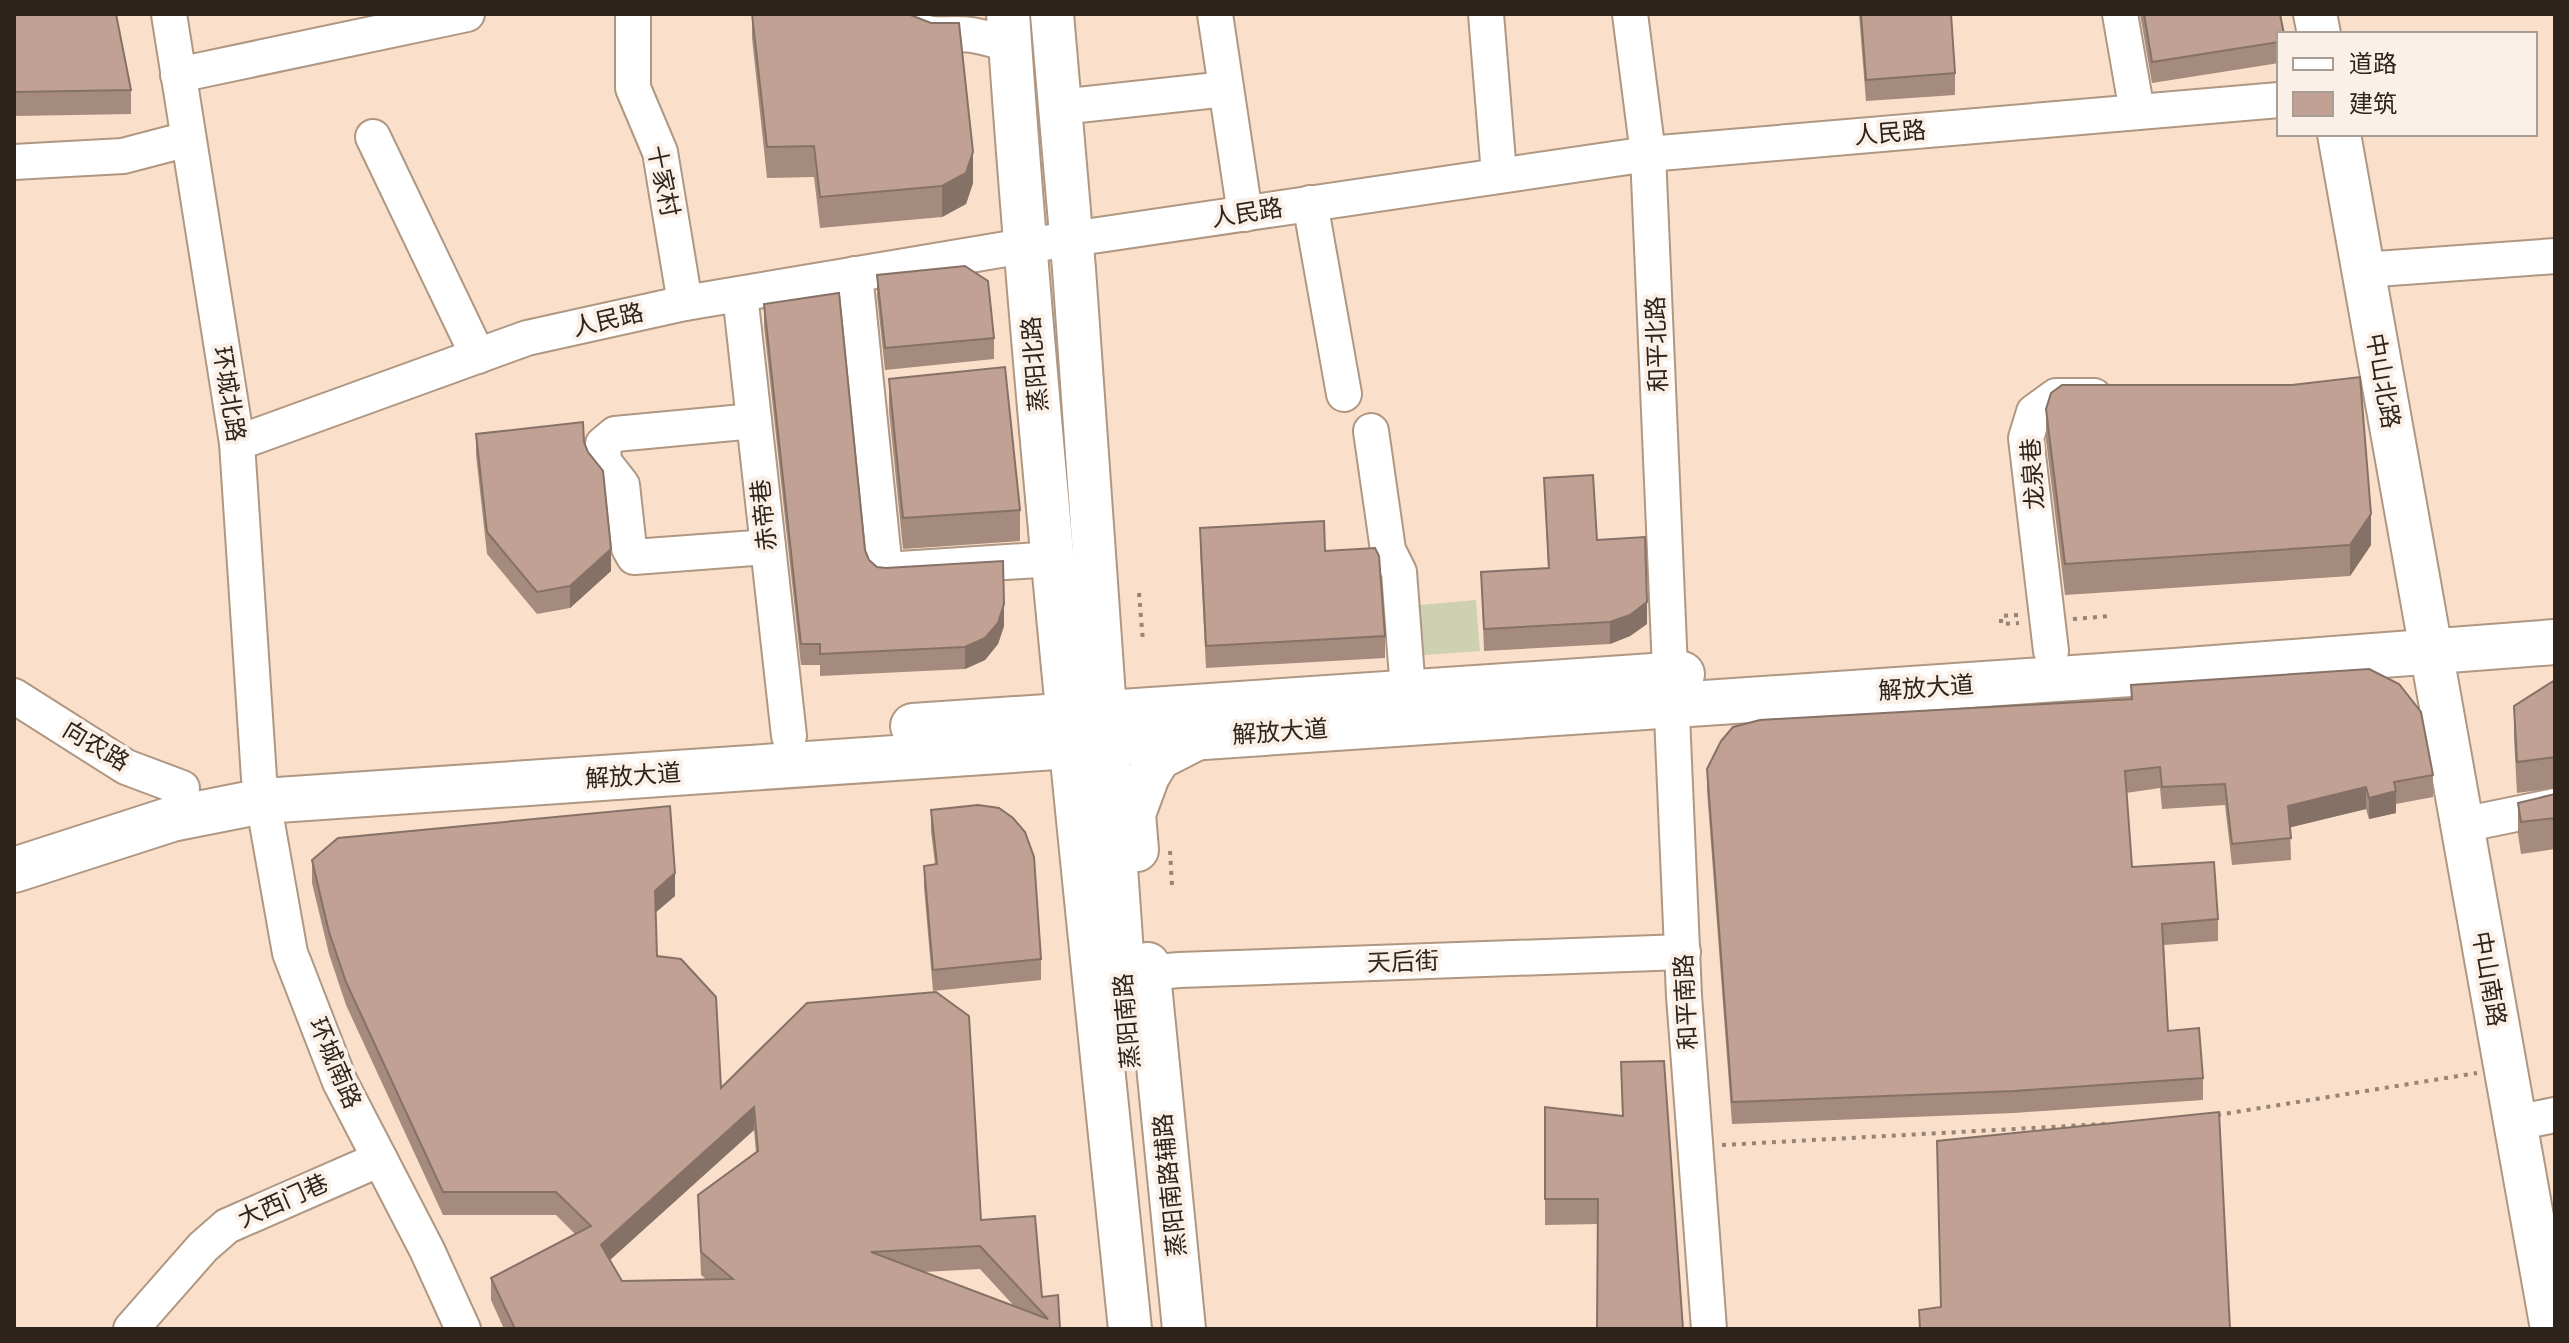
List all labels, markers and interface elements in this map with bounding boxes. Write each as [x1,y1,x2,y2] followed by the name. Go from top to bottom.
[2277,32,2537,136] legend
[2349,50,2397,78] text: 道路
[2349,90,2397,118] text: 建筑
[1853,116,1927,150] street label: 人民路
[642,143,684,219] street label: 十家村
[1209,194,1285,232] street label: 人民路
[1641,296,1673,392] street label: 和平北路
[570,298,646,342] street label: 人民路
[1017,315,1053,413] street label: 蒸阳北路
[2361,331,2405,431] street label: 中山北路
[208,344,250,444] street label: 环城北路
[2017,437,2049,511] street label: 龙泉巷
[746,478,782,552] street label: 赤帝巷
[1877,671,1975,705] street label: 解放大道
[58,715,134,777] street label: 向农路
[1231,715,1329,749] street label: 解放大道
[584,759,682,793] street label: 解放大道
[2467,929,2511,1029] street label: 中山南路
[1367,947,1439,977] street label: 天后街
[1670,953,1702,1051] street label: 和平南路
[1109,972,1145,1070] street label: 蒸阳南路
[303,1013,367,1113] street label: 环城南路
[1149,1112,1191,1258] street label: 蒸阳南路辅路
[233,1169,333,1233] street label: 大西门巷

